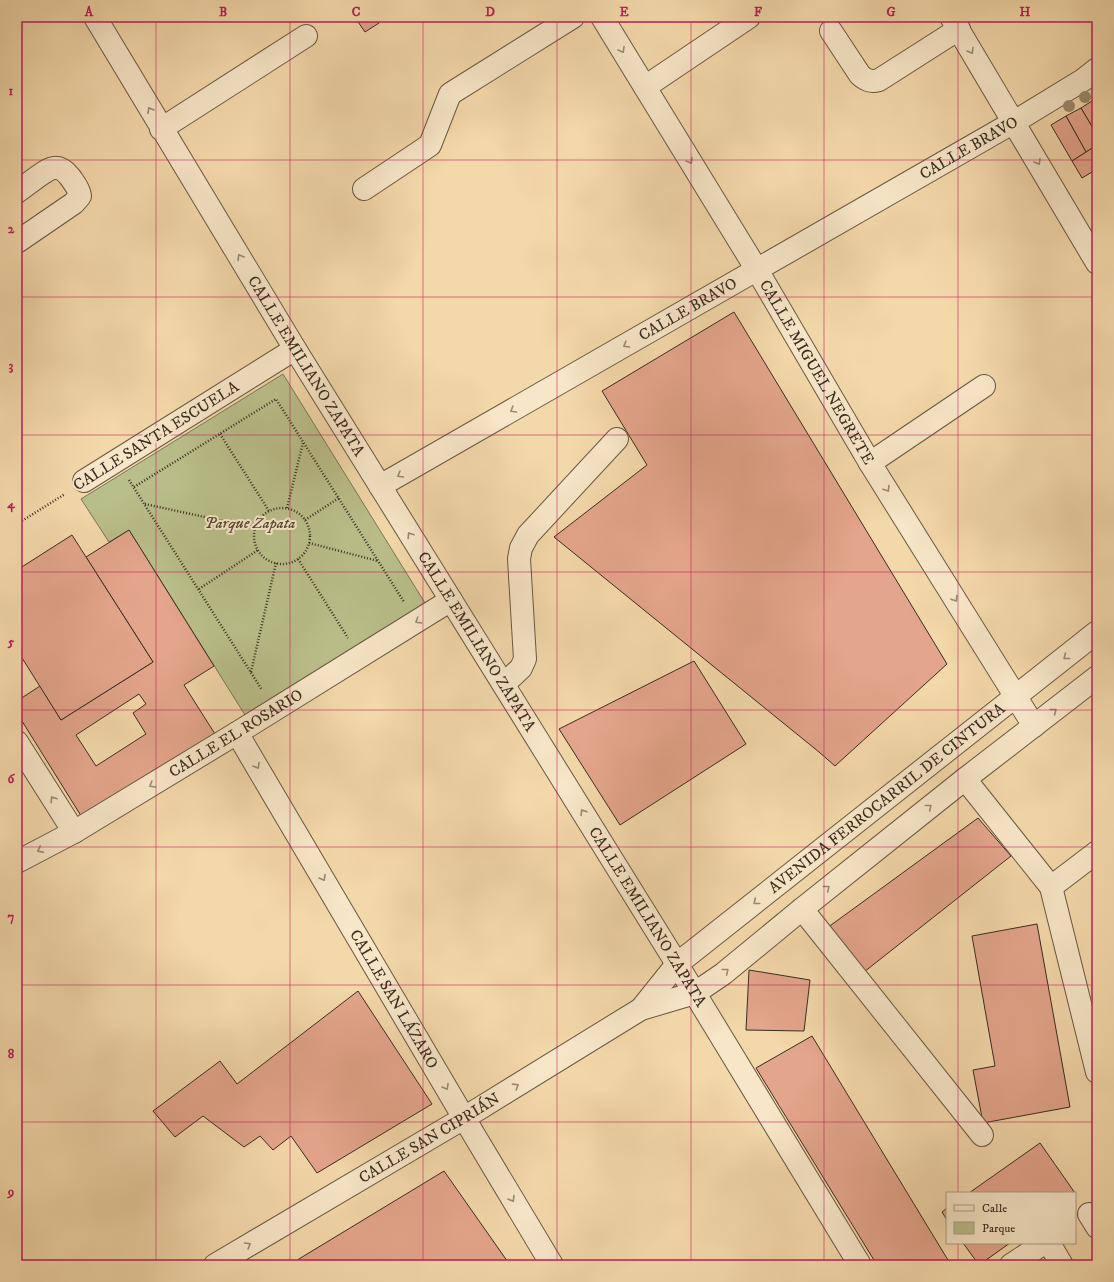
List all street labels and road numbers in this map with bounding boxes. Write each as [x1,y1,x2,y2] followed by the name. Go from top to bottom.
[916,112,1022,184] street label: CALLE BRAVO
[243,272,370,461] street label: CALLE EMILIANO ZAPATA
[635,273,741,345] street label: CALLE BRAVO
[755,276,879,468] street label: CALLE MIGUEL NEGRETE
[69,376,243,495] street label: CALLE SANTA ESCUELA
[413,548,541,736] street label: CALLE EMILIANO ZAPATA
[165,684,307,782] street label: CALLE EL ROSARIO
[764,698,1010,898] street label: AVENIDA FERROCARRIL DE CINTURA
[584,823,711,1011] street label: CALLE EMILIANO ZAPATA
[345,926,443,1072] street label: CALLE SAN LÁZARO
[355,1088,504,1188] street label: CALLE SAN CIPRIÁN

